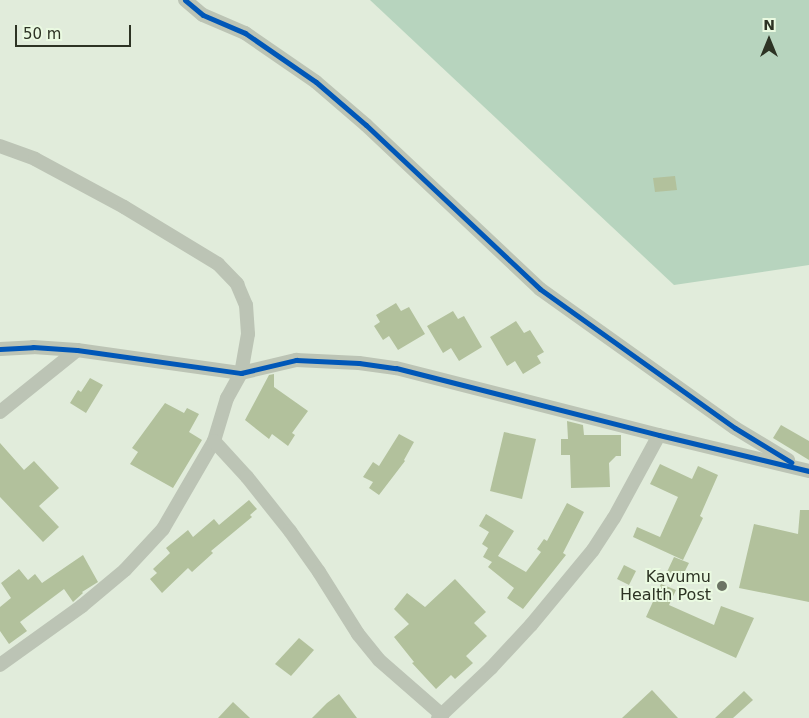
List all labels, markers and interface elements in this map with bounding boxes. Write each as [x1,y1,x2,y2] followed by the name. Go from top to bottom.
[18,15,134,47] scale bar
[744,15,794,65] north arrow
[763,17,775,33] text: N
[23,25,61,43] text: 50 m
[620,567,711,605] place label: Kavumu Health Post
[715,579,729,593] marker: Kavumu Health Post

